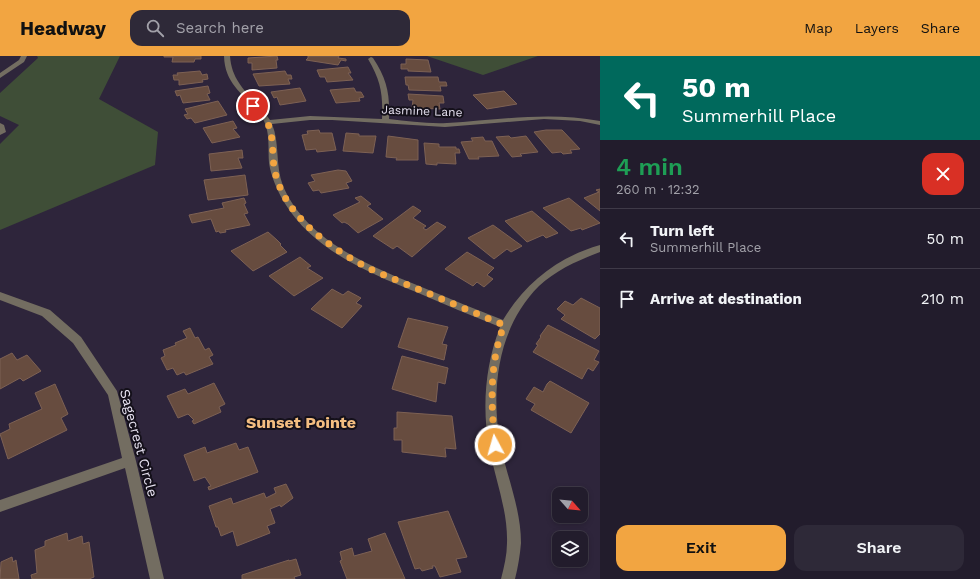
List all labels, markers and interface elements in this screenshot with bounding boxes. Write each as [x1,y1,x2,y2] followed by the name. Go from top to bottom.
[130,10,410,46] search box
[20,17,106,40] text: Headway
[144,17,166,39] icon: search
[176,19,264,37] text: Search here
[804,20,833,36] text: Map
[855,20,899,36] text: Layers
[921,20,960,36] text: Share
[682,71,751,104] text: 50 m
[616,72,668,124] icon: left
[236,89,270,123] pin
[242,95,264,117] icon: arrive
[381,103,463,119] street label: Jasmine Lane
[682,105,836,126] text: Summerhill Place
[616,153,683,181] text: 4 min
[922,153,964,195] button: close
[616,182,700,197] text: 260 m · 12:32
[650,222,714,240] text: Turn left
[616,228,638,250] icon: left
[927,230,964,248] text: 50 m
[650,240,761,255] text: Summerhill Place
[616,288,638,310] icon: arrive
[650,290,802,308] text: Arrive at destination
[921,290,964,308] text: 210 m
[117,387,161,499] street label: Sagecrest Circle
[246,413,356,432] district label: Sunset Pointe
[474,424,516,466] position arrow
[552,487,588,523] north arrow
[552,487,588,567] map controls
[616,525,786,571] button: Exit
[794,525,964,571] button: Share
[552,531,588,567] button: layers

